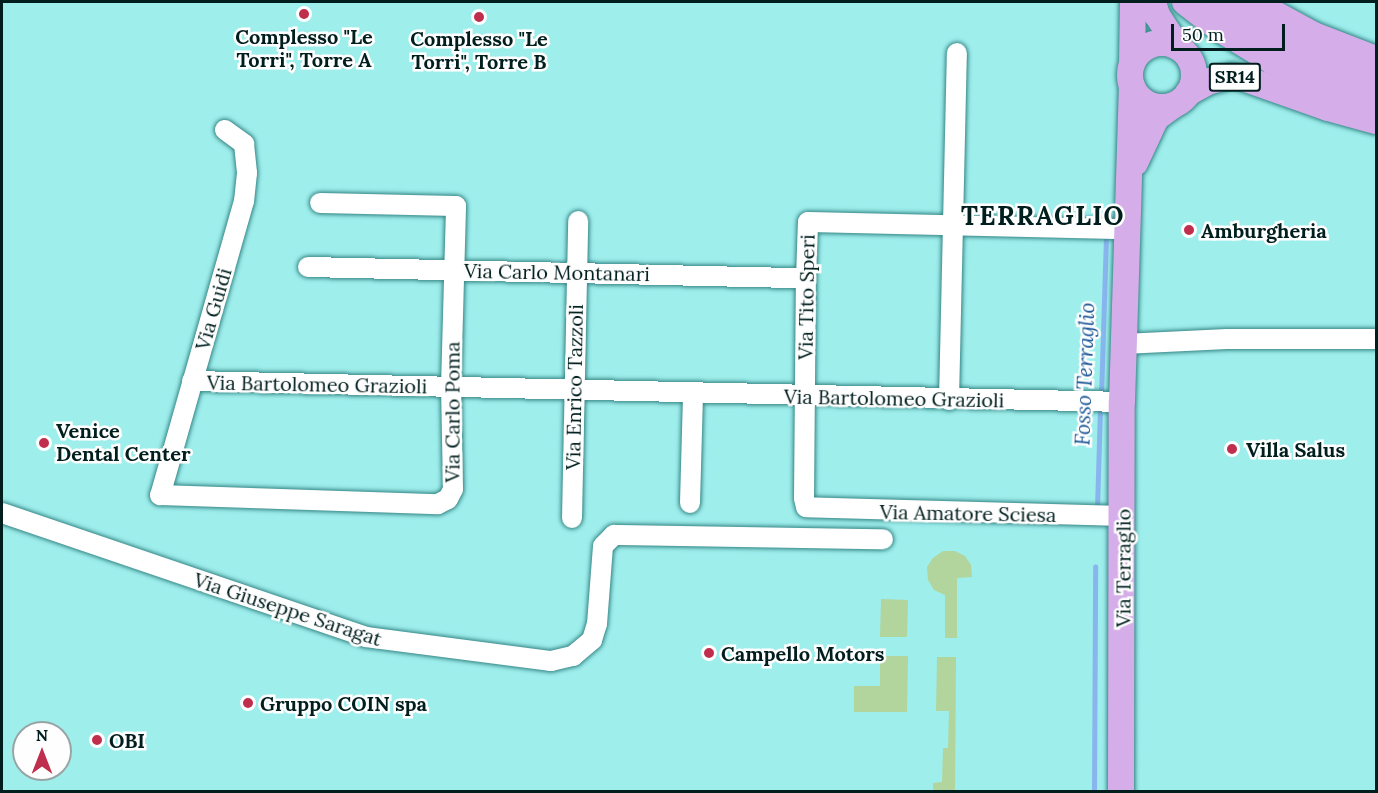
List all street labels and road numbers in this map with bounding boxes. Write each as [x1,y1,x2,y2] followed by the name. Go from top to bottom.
[1208,62,1262,92] road number: SR14
[793,234,819,360] street label: Via Tito Speri
[464,258,650,286] street label: Via Carlo Montanari
[190,265,236,353] street label: Via Guidi
[561,304,587,470] street label: Via Enrico Tazzoli
[440,341,464,483] street label: Via Carlo Poma
[207,370,427,398] street label: Via Bartolomeo Grazioli
[784,384,1004,412] street label: Via Bartolomeo Grazioli
[879,499,1057,527] street label: Via Amatore Sciesa
[1111,509,1135,627] street label: Via Terraglio
[191,567,385,651] street label: Via Giuseppe Saragat

